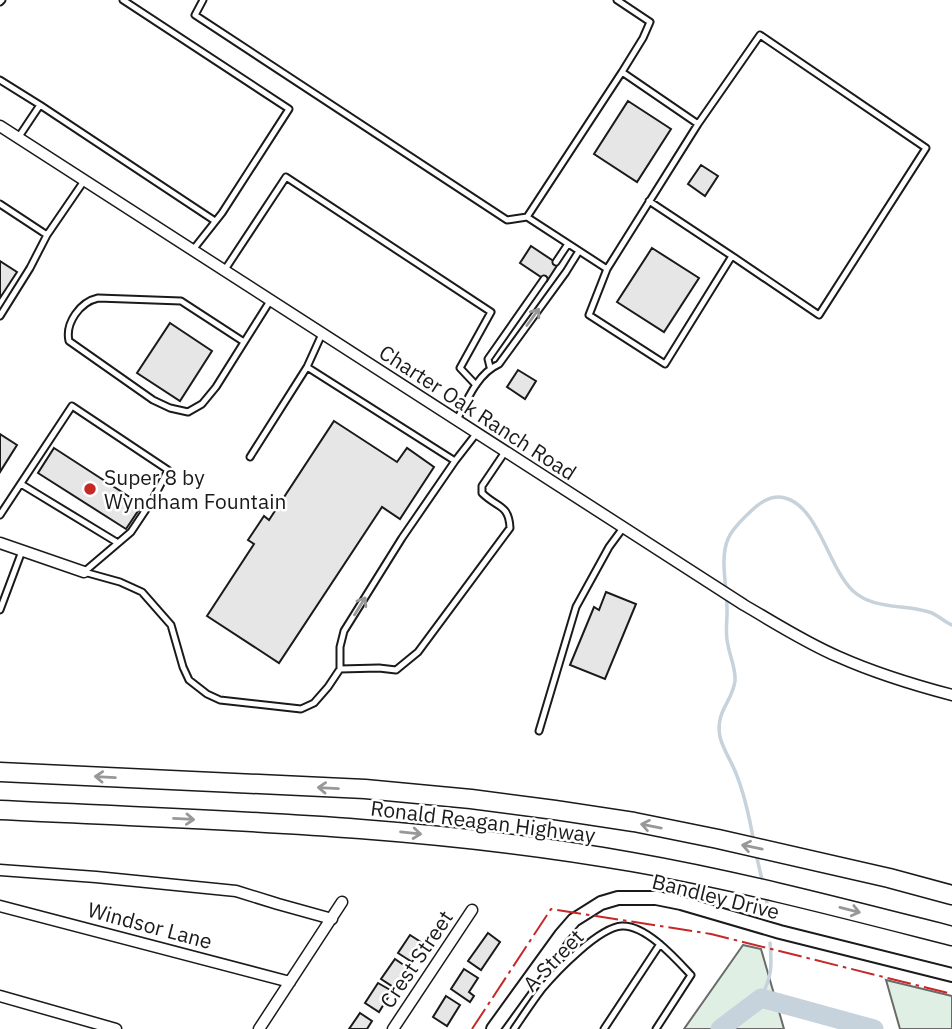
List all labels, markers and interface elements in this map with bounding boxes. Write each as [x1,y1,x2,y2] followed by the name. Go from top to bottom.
[526,308,541,327] one-way arrow
[374,338,582,486] street label: Charter Oak Ranch Road
[104,463,286,515] place label: Super 8 by Wyndham Fountain
[82,481,98,497] marker: Super 8 by Wyndham Fountain
[352,597,367,616] one-way arrow
[94,770,117,783] one-way arrow
[317,781,340,794] one-way arrow
[369,793,598,849] street label: Ronald Reagan Highway
[172,812,195,825] one-way arrow
[640,818,663,832] one-way arrow
[399,827,422,840] one-way arrow
[741,839,764,853] one-way arrow
[649,867,783,925] street label: Bandley Drive
[85,895,215,955] street label: Windsor Lane
[838,904,861,917] one-way arrow
[373,905,459,1013] street label: Crest Street
[517,923,589,997] street label: A Street

